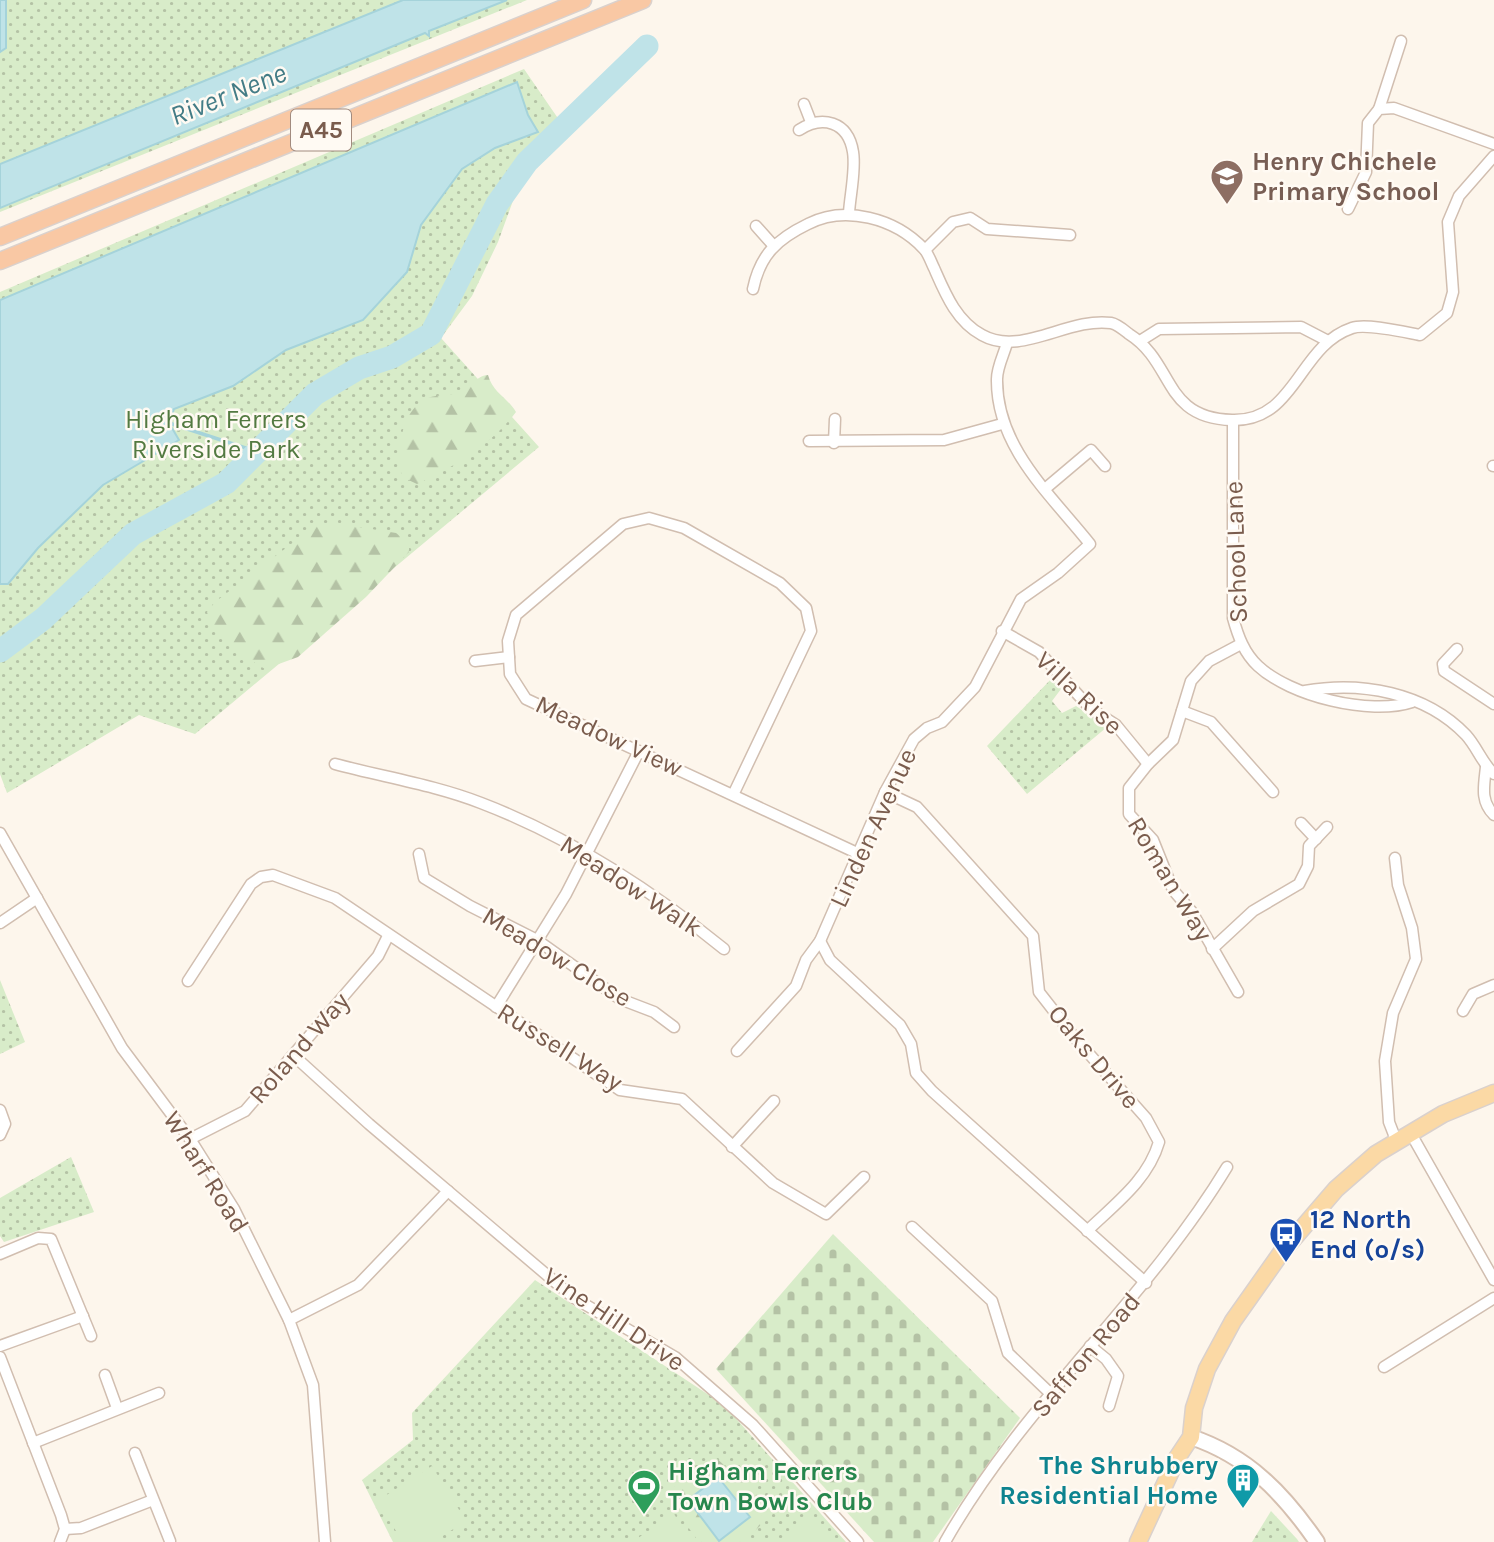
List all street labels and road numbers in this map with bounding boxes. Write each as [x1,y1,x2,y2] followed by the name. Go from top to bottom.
[291,110,351,150] road number: A45
[1218,480,1254,624] street label: School Lane
[1029,645,1129,741] street label: Villa Rise
[530,688,688,784] street label: Meadow View
[823,744,923,912] street label: Linden Avenue
[1121,811,1219,947] street label: Roman Way
[554,829,708,943] street label: Meadow Walk
[477,900,637,1014] street label: Meadow Close
[242,986,356,1110] street label: Roland Way
[492,996,628,1098] street label: Russell Way
[1042,999,1146,1115] street label: Oaks Drive
[156,1105,256,1239] street label: Wharf Road
[537,1260,691,1378] street label: Vine Hill Drive
[1025,1286,1147,1424] street label: Saffron Road

